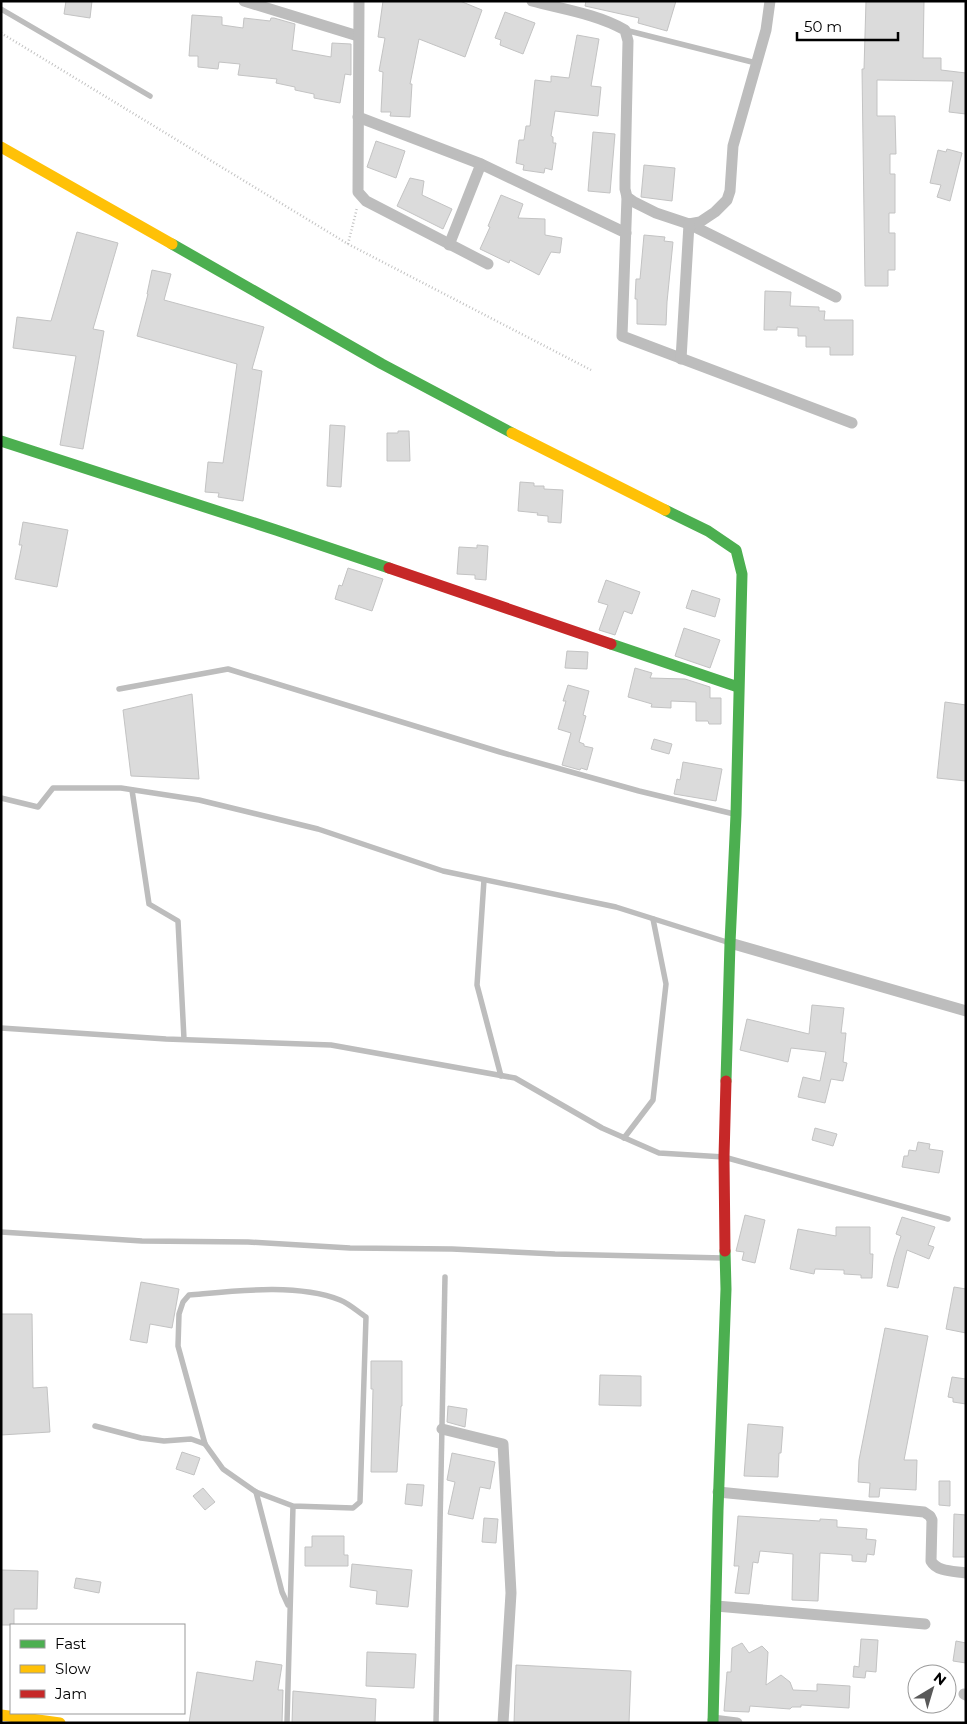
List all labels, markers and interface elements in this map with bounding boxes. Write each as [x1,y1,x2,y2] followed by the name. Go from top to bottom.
[797,10,898,42] scale bar
[804,17,842,36] text: 50 m
[10,1624,185,1714] legend
[55,1634,86,1653] text: Fast
[55,1659,91,1678] text: Slow
[907,1664,957,1714] north arrow
[930,1668,950,1689] text: N
[54,1684,87,1703] text: Jam

